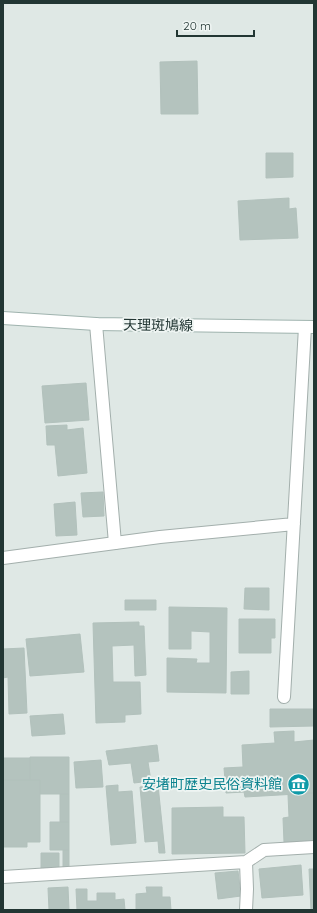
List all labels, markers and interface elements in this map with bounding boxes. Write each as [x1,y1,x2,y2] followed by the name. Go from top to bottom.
[177,12,254,38] scale bar
[183,18,211,33] text: 20 m
[123,315,193,335] street label: 天理斑鳩線
[285,771,311,797] museum icon: 安堵町歴史民俗資料館
[142,775,282,793] place label: 安堵町歴史民俗資料館

